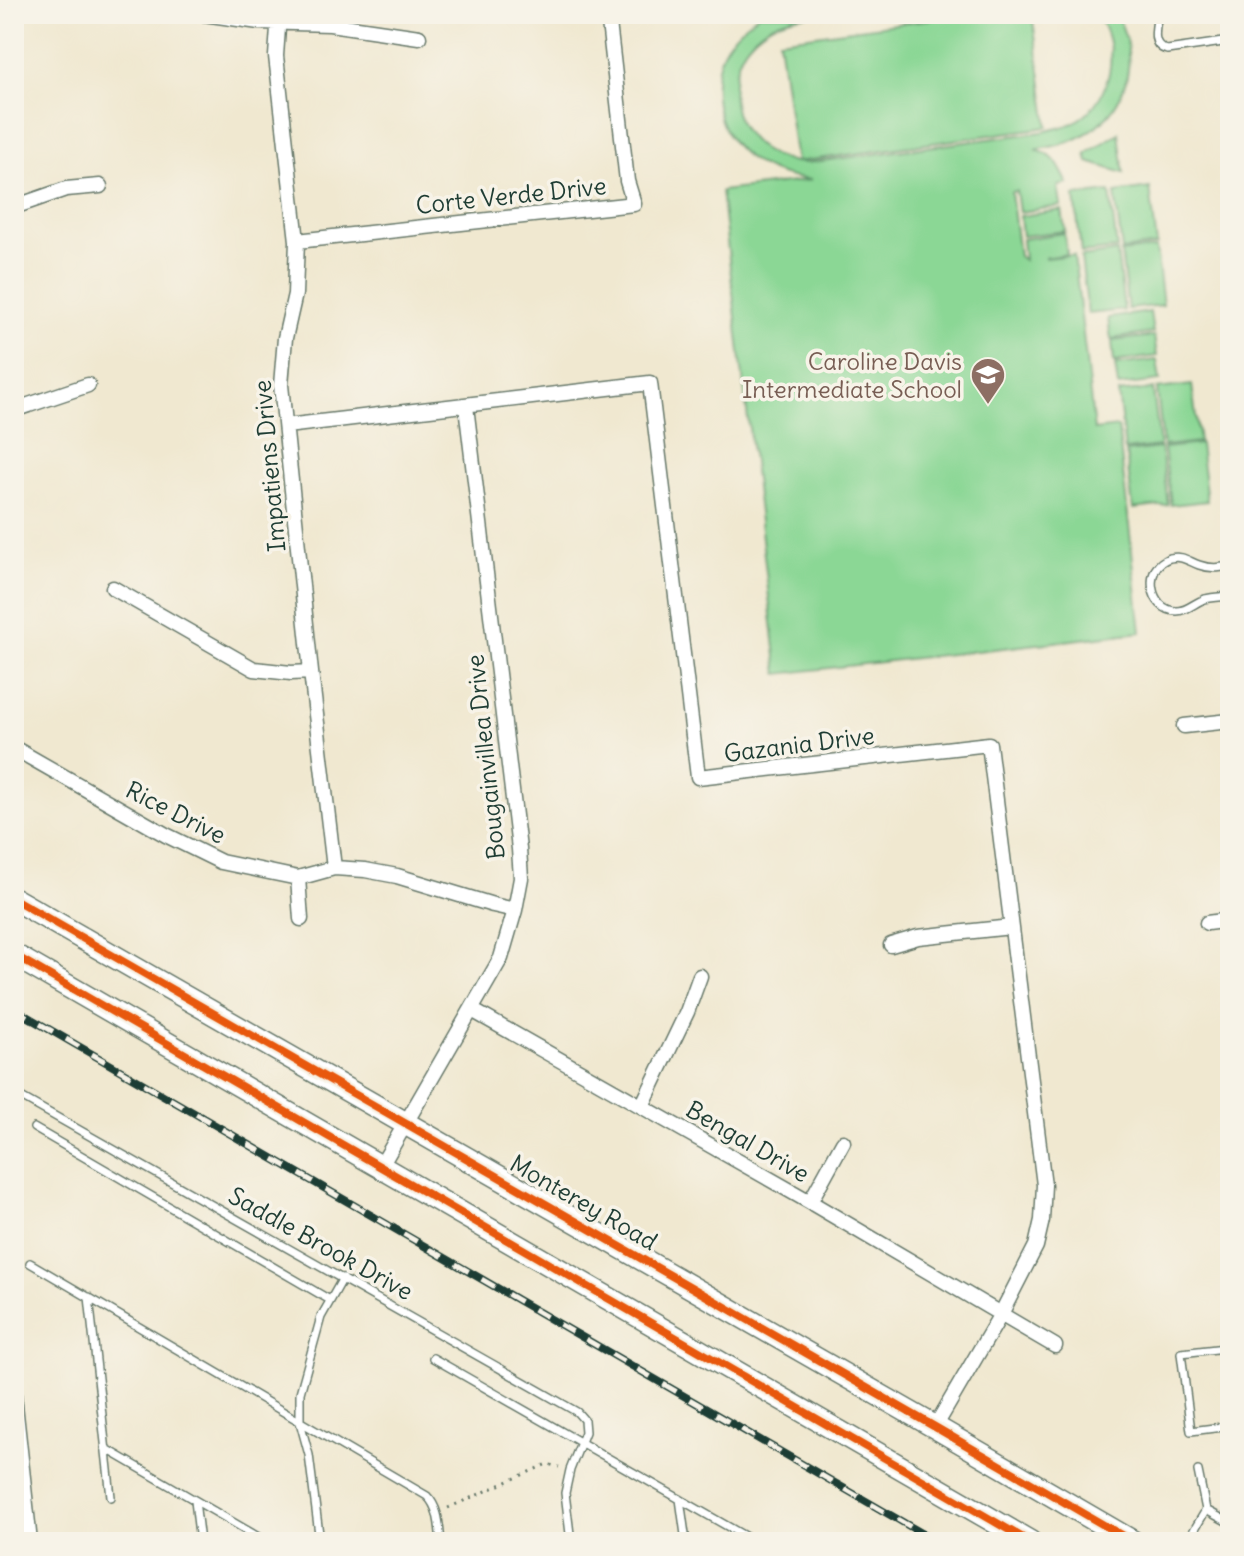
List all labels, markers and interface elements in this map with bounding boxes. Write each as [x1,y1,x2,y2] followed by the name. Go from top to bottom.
[414,170,608,220] street label: Corte Verde Drive
[742,346,962,404] place label: Caroline Davis Intermediate School
[969,356,1007,406] school or university icon: Caroline Davis Intermediate School
[247,379,291,553] street label: Impatiens Drive
[459,653,511,861] street label: Bougainvillea Drive
[722,720,876,768] street label: Gazania Drive
[121,774,231,850] street label: Rice Drive
[681,1094,815,1188] street label: Bengal Drive
[505,1148,663,1256] street label: Monterey Road
[224,1180,418,1306] street label: Saddle Brook Drive

